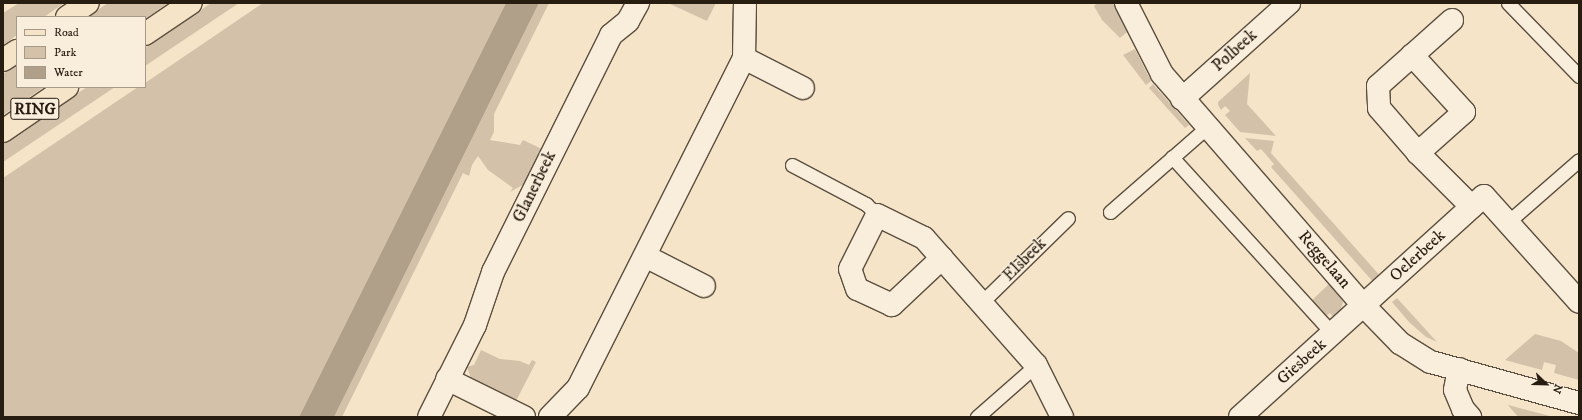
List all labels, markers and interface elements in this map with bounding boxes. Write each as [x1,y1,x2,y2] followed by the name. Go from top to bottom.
[16,16,146,88] legend
[54,25,79,40] text: Road
[1208,26,1262,76] street label: Polbeek
[54,45,76,60] text: Park
[54,65,83,80] text: Water
[10,95,60,123] road number: RING
[509,148,561,226] street label: Glanerbeek
[1386,226,1450,286] street label: Oelerbeek
[1293,227,1355,293] street label: Reggelaan
[999,234,1051,286] street label: Elsbeek
[1273,335,1331,389] street label: Giesbeek
[1526,364,1566,404] north arrow
[1549,382,1565,396] text: N

